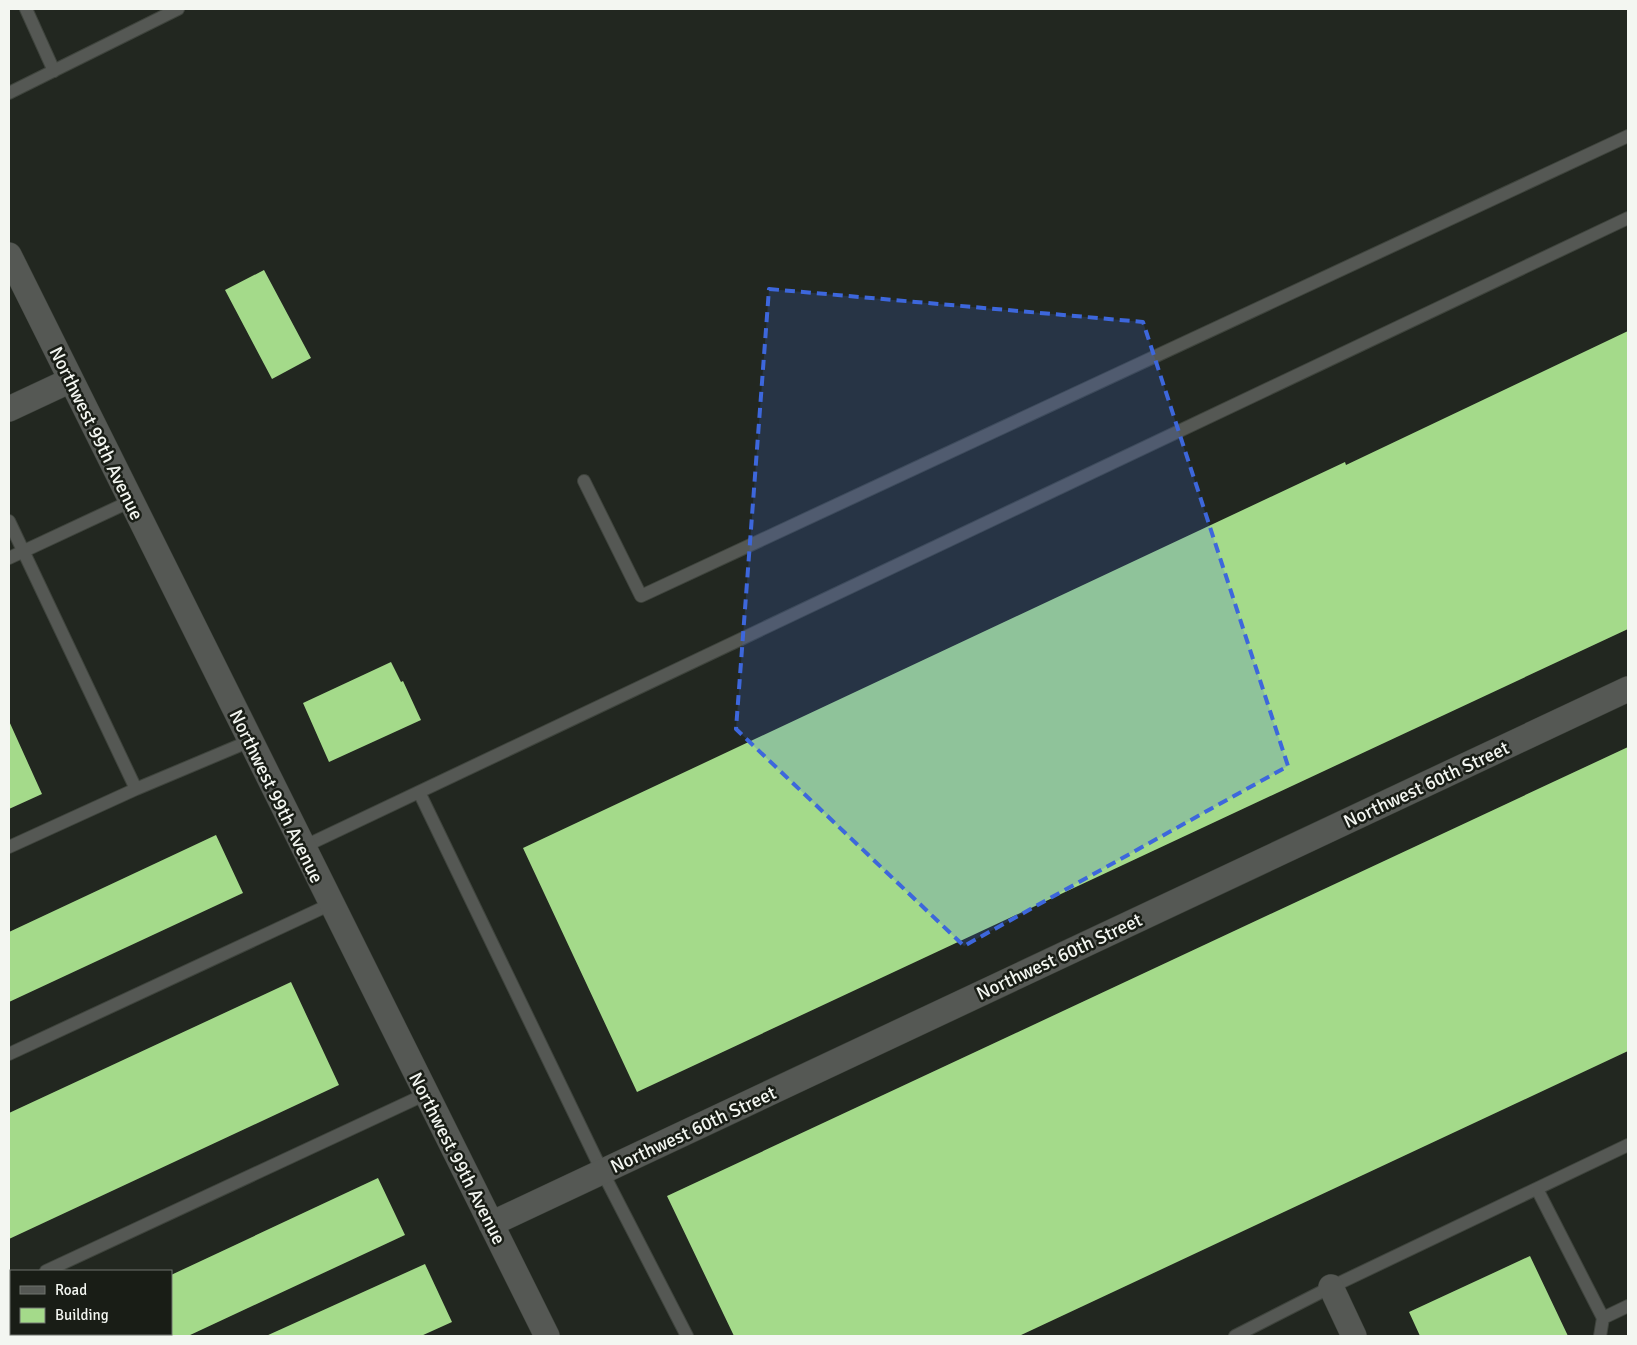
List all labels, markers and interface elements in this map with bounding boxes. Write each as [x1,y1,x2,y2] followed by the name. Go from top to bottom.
[44,343,149,524] street label: Northwest 99th Avenue
[224,706,329,887] street label: Northwest 99th Avenue
[1340,736,1513,834] street label: Northwest 60th Street
[973,908,1146,1006] street label: Northwest 60th Street
[403,1068,511,1249] street label: Northwest 99th Avenue
[607,1081,780,1179] street label: Northwest 60th Street
[10,1270,172,1335] legend
[55,1281,87,1299] text: Road
[55,1306,109,1324] text: Building

